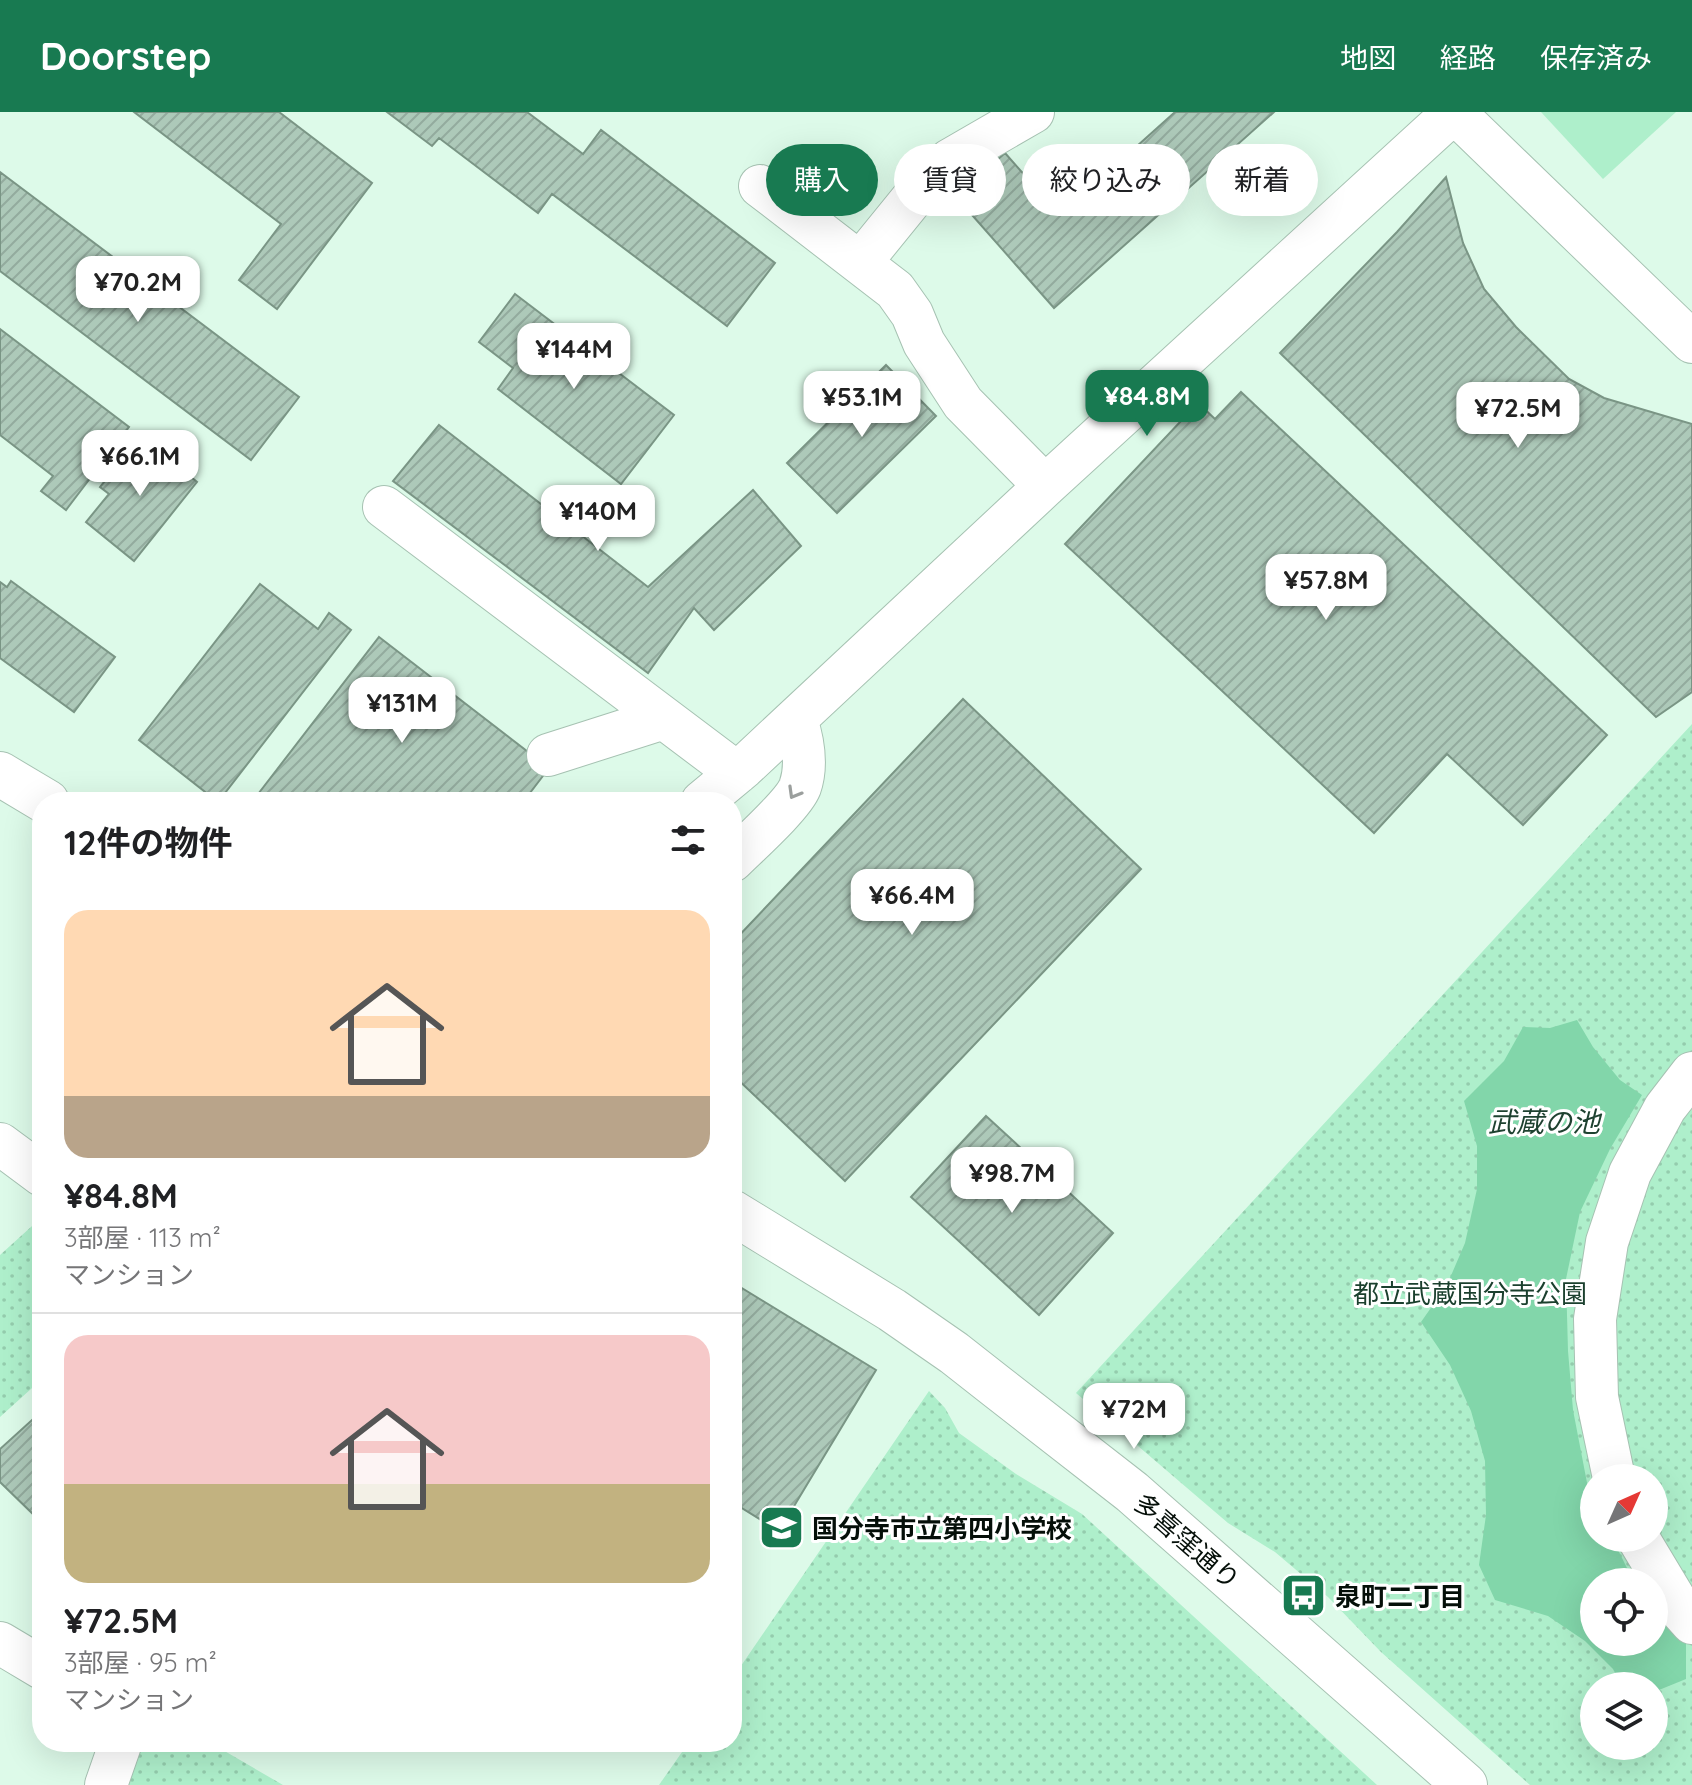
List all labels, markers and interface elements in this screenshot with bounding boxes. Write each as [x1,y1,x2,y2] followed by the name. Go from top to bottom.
[40,32,211,80] text: Doorstep
[1340,40,1396,75] text: 地図
[1440,40,1496,75] text: 経路
[1540,40,1652,75] text: 保存済み
[766,144,878,216] chip: 購入
[894,144,1006,216] chip: 賃貸
[1022,144,1190,216] chip: 絞り込み
[1206,144,1318,216] chip: 新着
[73,256,203,324] pin: ¥70.2M
[94,265,182,298] text: ¥70.2M
[518,323,630,391] pin: ¥144M
[535,332,613,365] text: ¥144M
[1082,370,1212,438] pin: ¥84.8M
[797,371,927,439] pin: ¥53.1M
[1103,379,1191,412] text: ¥84.8M
[821,380,903,413] text: ¥53.1M
[1453,382,1583,450] pin: ¥72.5M
[1474,391,1562,424] text: ¥72.5M
[75,430,205,498] pin: ¥66.1M
[100,439,180,472] text: ¥66.1M
[542,485,654,553] pin: ¥140M
[559,494,637,527] text: ¥140M
[1261,554,1391,622] pin: ¥57.8M
[1284,563,1368,596] text: ¥57.8M
[346,677,458,745] pin: ¥131M
[367,686,437,719] text: ¥131M
[788,784,804,799] one-way arrow
[666,818,710,862] icon: filters
[64,821,233,864] text: 12件の物件
[847,869,977,937] pin: ¥66.4M
[869,878,955,911] text: ¥66.4M
[315,962,459,1106] icon: home
[1488,1104,1603,1139] water label: 武蔵の池
[947,1147,1077,1215] pin: ¥98.7M
[969,1156,1055,1189] text: ¥98.7M
[64,1174,178,1217] text: ¥84.8M
[64,1221,221,1254] text: 3部屋 · 113 m²
[64,1258,194,1291] text: マンション
[1353,1277,1587,1310] park label: 都立武蔵国分寺公園
[1087,1383,1181,1451] pin: ¥72M
[315,1387,459,1531] icon: home
[1101,1392,1167,1425] text: ¥72M
[1580,1464,1668,1552] north arrow
[1580,1464,1668,1760] map controls
[1127,1486,1247,1596] street label: 多喜窪通り
[757,1504,805,1552] school or university icon: 国分寺市立第四小学校
[812,1512,1072,1545] place label: 国分寺市立第四小学校
[1580,1568,1668,1656] button: locate
[1280,1572,1328,1620] bus stop icon: 泉町二丁目
[1335,1580,1465,1613] place label: 泉町二丁目
[64,1599,178,1642] text: ¥72.5M
[64,1646,217,1679] text: 3部屋 · 95 m²
[1580,1672,1668,1760] button: layers
[64,1683,194,1716] text: マンション

